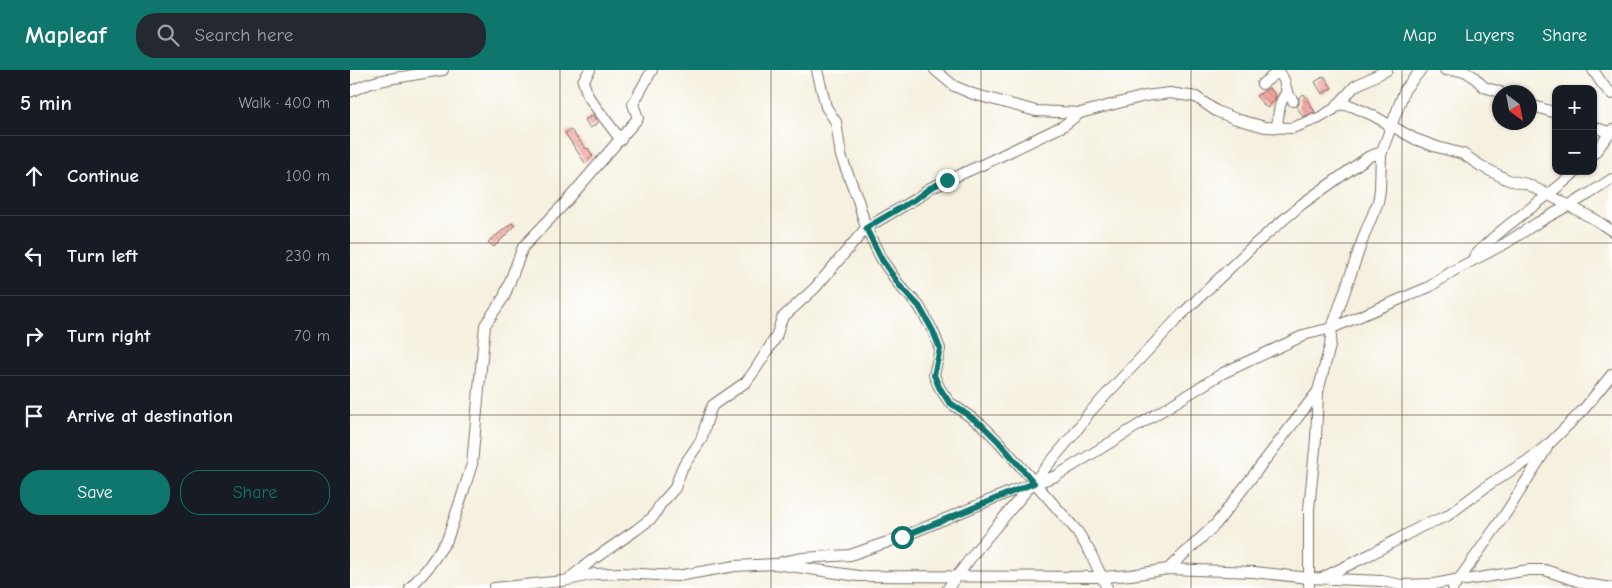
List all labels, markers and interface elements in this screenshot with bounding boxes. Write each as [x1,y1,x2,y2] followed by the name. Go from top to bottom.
[136,13,486,58] search box
[25,21,106,49] text: Mapleaf
[154,21,182,49] icon: search
[194,24,293,46] text: Search here
[1403,25,1437,46] text: Map
[1465,25,1514,46] text: Layers
[1542,25,1587,46] text: Share
[1492,85,1537,130] north arrow
[1552,85,1597,175] map controls
[1552,85,1597,130] button: +
[20,91,72,115] text: 5 min
[238,94,330,112] text: Walk · 400 m
[1552,130,1597,175] button: −
[20,162,48,190] icon: ahead
[67,165,139,187] text: Continue
[286,167,330,185] text: 100 m
[936,169,959,192] route end
[20,242,48,270] icon: left
[67,245,138,267] text: Turn left
[285,247,330,265] text: 230 m
[20,322,48,350] icon: right
[67,325,151,347] text: Turn right
[294,327,330,345] text: 70 m
[20,402,48,430] icon: arrive
[67,405,233,427] text: Arrive at destination
[20,470,170,515] button: Save
[180,470,330,515] button: Share
[891,526,914,549] route start

